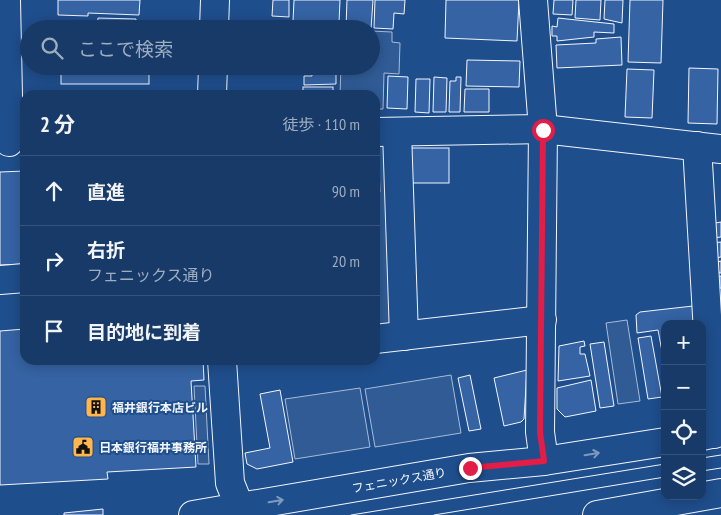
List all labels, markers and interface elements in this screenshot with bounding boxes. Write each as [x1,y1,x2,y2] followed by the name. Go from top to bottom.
[20,20,380,75] search box
[38,34,66,62] icon: search
[78,37,173,61] text: ここで検索
[40,111,75,138] text: 2 分
[282,114,360,134] text: 徒歩 · 110 m
[532,119,555,142] route start
[40,177,68,205] icon: ahead
[87,180,125,204] text: 直進
[332,181,360,201] text: 90 m
[87,238,125,262] text: 右折
[40,247,68,275] icon: right
[332,251,360,271] text: 20 m
[87,265,215,285] text: フェニックス通り
[40,317,68,345] icon: arrive
[87,320,201,344] text: 目的地に到着
[661,320,706,500] map controls
[661,320,706,365] button: +
[661,365,706,410] button: −
[84,395,108,419] building icon: 福井銀行本店ビル
[112,400,208,415] place label: 福井銀行本店ビル
[661,410,706,455] button: locate
[71,435,95,459] public building icon: 日本銀行福井事務所
[99,440,207,455] place label: 日本銀行福井事務所
[584,448,600,458] one-way arrow
[661,455,706,500] button: layers
[459,457,482,480] route end
[351,464,447,496] street label: フェニックス通り
[267,496,283,506] one-way arrow

